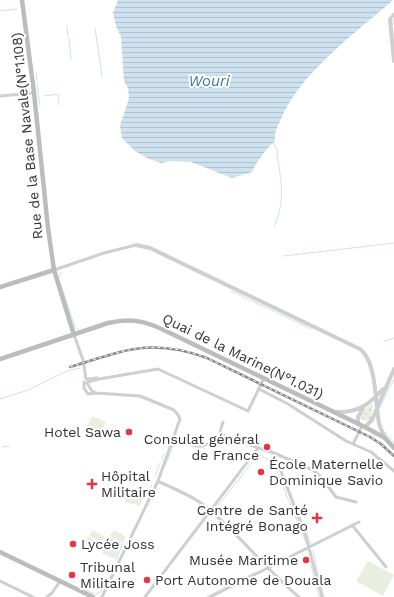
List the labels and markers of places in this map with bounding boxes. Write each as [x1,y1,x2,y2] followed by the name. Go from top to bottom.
[44,424,121,440] place label: Hotel Sawa
[124,427,134,437] marker: Hotel Sawa
[144,431,260,463] place label: Consulat général de France
[262,442,272,452] marker: Consulat général de France
[269,456,384,488] place label: École Maternelle Dominique Savio
[256,467,266,477] marker: École Maternelle Dominique Savio
[101,468,156,500] place label: Hôpital Militaire
[86,478,98,490] marker: Hôpital Militaire
[197,502,308,534] place label: Centre de Santé Intégré Bonago
[311,512,323,524] marker: Centre de Santé Intégré Bonago
[81,536,155,552] place label: Lycée Joss
[68,539,78,549] marker: Lycée Joss
[189,552,298,568] place label: Musée Maritime
[301,555,311,565] marker: Musée Maritime
[80,559,136,591] place label: Tribunal Militaire
[67,570,77,580] marker: Tribunal Militaire
[155,572,331,588] place label: Port Autonome de Douala
[142,575,152,585] marker: Port Autonome de Douala

